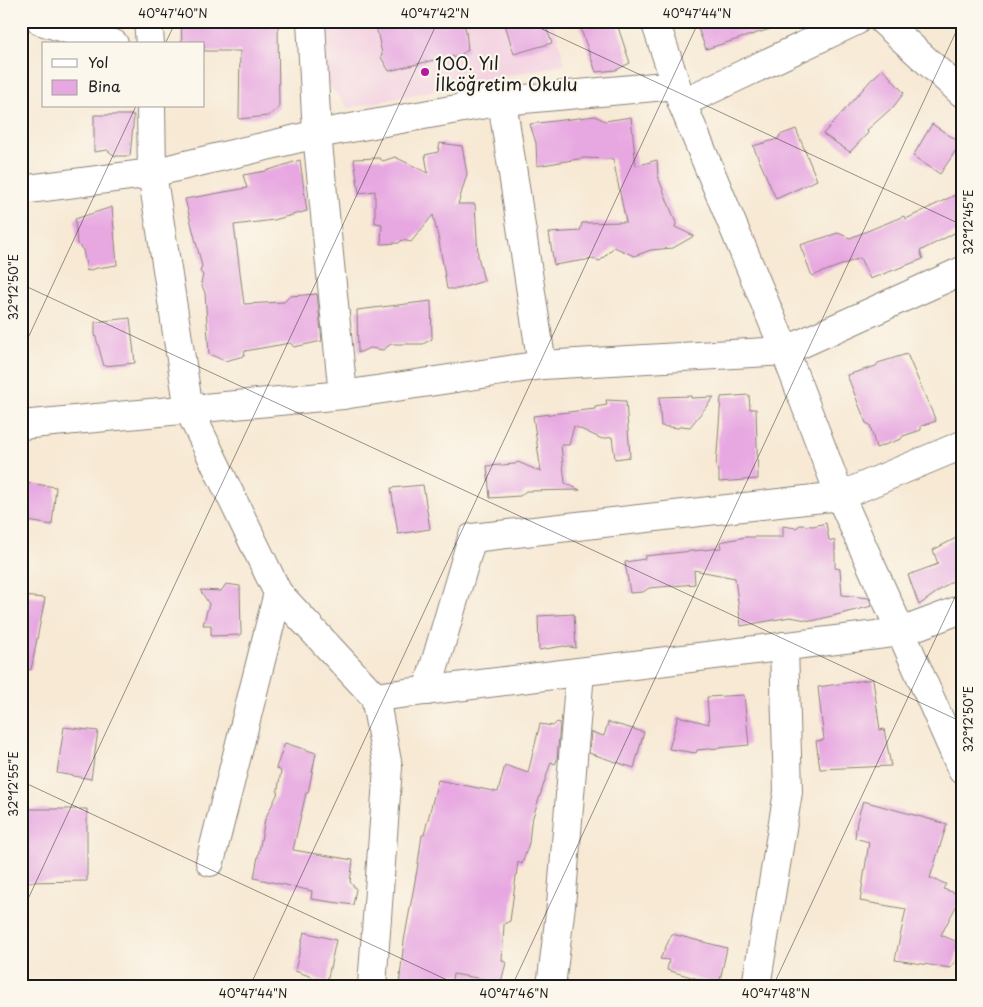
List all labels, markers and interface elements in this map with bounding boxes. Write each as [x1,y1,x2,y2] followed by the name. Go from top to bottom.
[138,4,208,22] text: 40°47'40"N
[401,4,469,22] text: 40°47'42"N
[663,4,731,22] text: 40°47'44"N
[42,42,205,108] legend
[435,49,578,97] place label: 100. Yıl İlköğretim Okulu
[88,50,109,73] text: Yol
[419,66,431,78] marker: 100. Yıl İlköğretim Okulu
[88,74,121,97] text: Bina
[959,189,977,255] text: 32°12'45"E
[4,254,22,320] text: 32°12'50"E
[959,686,977,752] text: 32°12'50"E
[4,751,22,817] text: 32°12'55"E
[219,984,287,1002] text: 40°47'44"N
[479,984,549,1002] text: 40°47'46"N
[742,984,810,1002] text: 40°47'48"N

